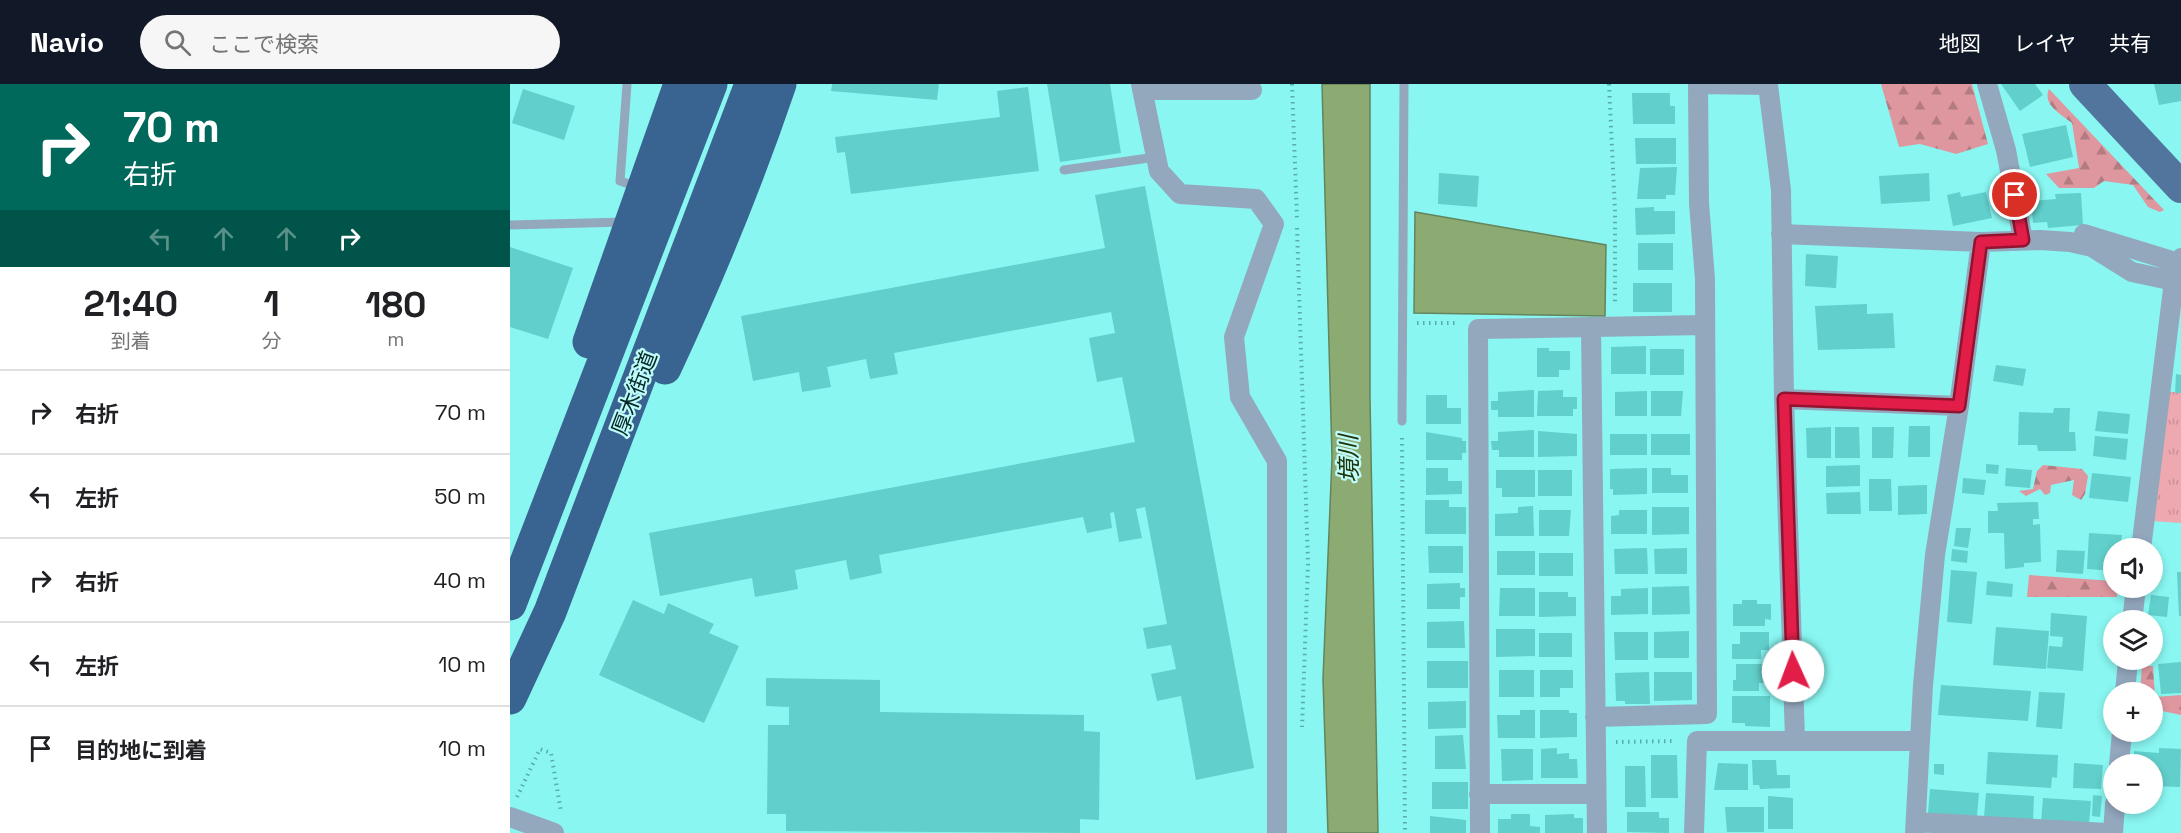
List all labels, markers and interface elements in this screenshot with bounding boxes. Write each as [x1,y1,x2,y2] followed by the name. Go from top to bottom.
[140,15,560,69] search box
[30,24,104,60] text: Navio
[161,26,194,59] icon: search
[209,30,319,58] text: ここで検索
[1939,30,1981,57] text: 地図
[2014,30,2076,57] text: レイヤ
[2109,30,2151,57] text: 共有
[123,101,220,154] text: 70 m
[24,108,102,186] icon: right
[123,157,177,192] text: 右折
[1989,169,2040,220] pin
[1998,178,2031,211] icon: arrive
[144,222,177,255] icon: left
[207,222,240,255] icon: ahead
[270,222,303,255] icon: ahead
[333,222,366,255] icon: right
[84,281,178,327] text: 21:40
[264,281,280,327] text: 1
[365,282,426,328] text: 180
[387,326,404,352] text: m
[111,328,151,354] text: 到着
[262,328,282,354] text: 分
[605,347,663,439] street label: 厚木街道
[24,396,57,429] icon: right
[435,398,486,426] text: 70 m
[75,400,119,428] text: 右折
[1333,432,1364,483] water label: 境川
[24,480,57,513] icon: left
[434,482,486,510] text: 50 m
[75,484,119,512] text: 左折
[2103,538,2163,814] map controls
[2103,538,2163,598] button: sound
[24,564,57,597] icon: right
[434,566,486,594] text: 40 m
[75,568,119,596] text: 右折
[2103,610,2163,670] button: layers
[1761,639,1825,703] position arrow
[24,648,57,681] icon: left
[438,650,486,678] text: 10 m
[75,652,119,680] text: 左折
[2103,682,2163,742] button: +
[24,732,57,765] icon: arrive
[438,734,486,762] text: 10 m
[75,736,207,764] text: 目的地に到着
[2103,754,2163,814] button: −

